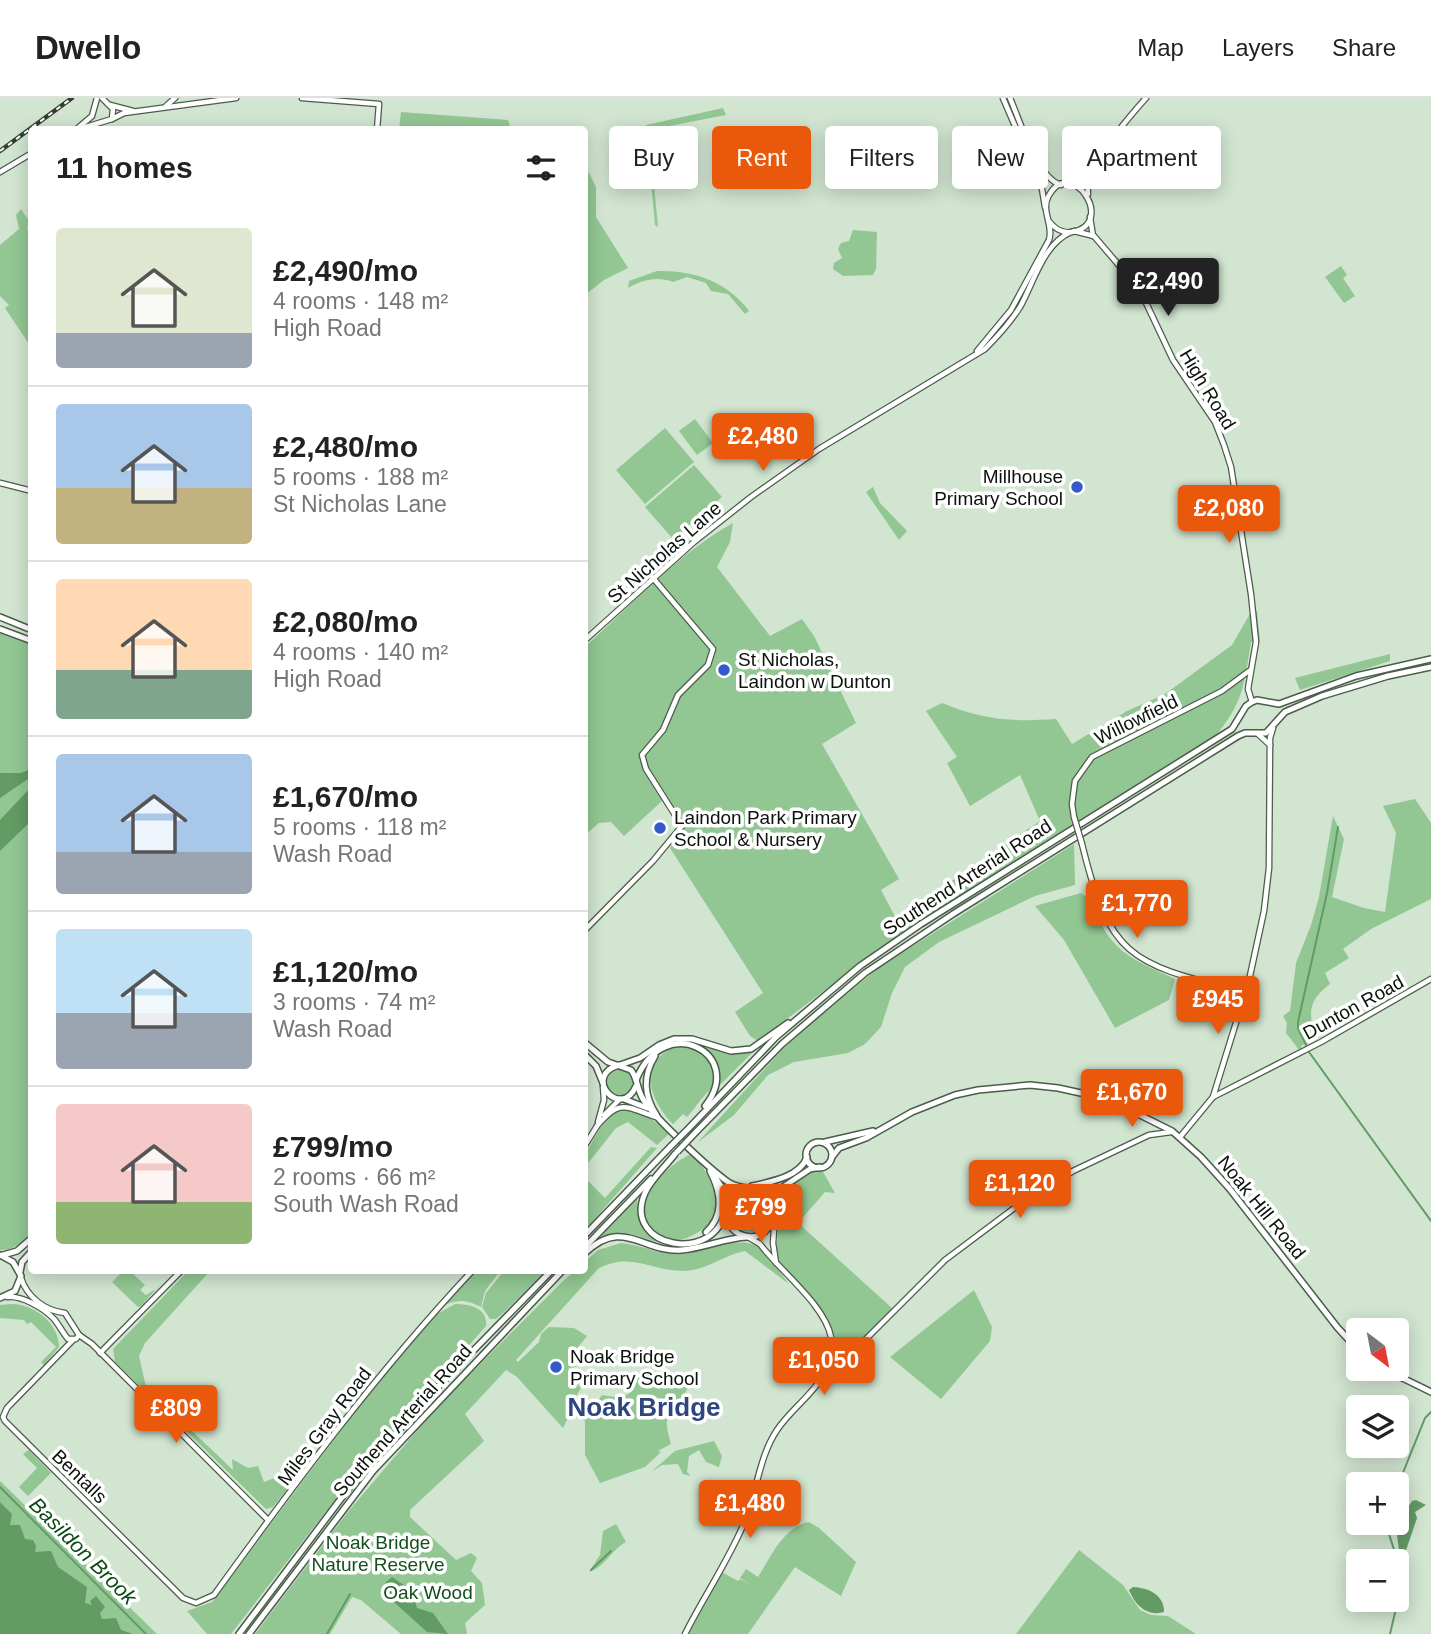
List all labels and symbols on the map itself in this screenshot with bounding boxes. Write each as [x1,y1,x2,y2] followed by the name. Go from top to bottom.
[1111,258,1225,318] pin: £2,490
[1175,345,1240,433] street label: High Road
[706,414,820,473] pin: £2,480
[934,466,1063,509] place label: Millhouse Primary School
[1069,479,1085,495] marker: Millhouse Primary School
[1172,486,1286,545] pin: £2,080
[603,497,725,607] street label: St Nicholas Lane
[738,649,891,692] place label: St Nicholas, Laindon w Dunton
[716,662,732,678] marker: St Nicholas, Laindon w Dunton
[1091,690,1181,749] street label: Willowfield
[674,807,857,850] place label: Laindon Park Primary School & Nursery
[879,815,1055,940] street label: Southend Arterial Road
[652,820,668,836] marker: Laindon Park Primary School & Nursery
[1080,880,1194,940] pin: £1,770
[1299,971,1407,1044] street label: Dunton Road
[1177,976,1259,1036] pin: £945
[1075,1070,1189,1129] pin: £1,670
[1214,1151,1310,1263] street label: Noak Hill Road
[963,1160,1077,1220] pin: £1,120
[720,1184,802,1244] pin: £799
[1346,1318,1409,1381] north arrow
[767,1338,881,1397] pin: £1,050
[329,1340,476,1500] street label: Southend Arterial Road
[570,1346,699,1389] place label: Noak Bridge Primary School
[548,1359,564,1375] marker: Noak Bridge Primary School
[273,1363,375,1489] street label: Miles Gray Road
[135,1386,217,1445] pin: £809
[567,1392,721,1422] district label: Noak Bridge
[48,1445,111,1507] street label: Bentalls
[693,1480,807,1540] pin: £1,480
[25,1493,142,1610] water label: Basildon Brook
[311,1532,445,1575] park label: Noak Bridge Nature Reserve
[383,1582,473,1603] park label: Oak Wood

